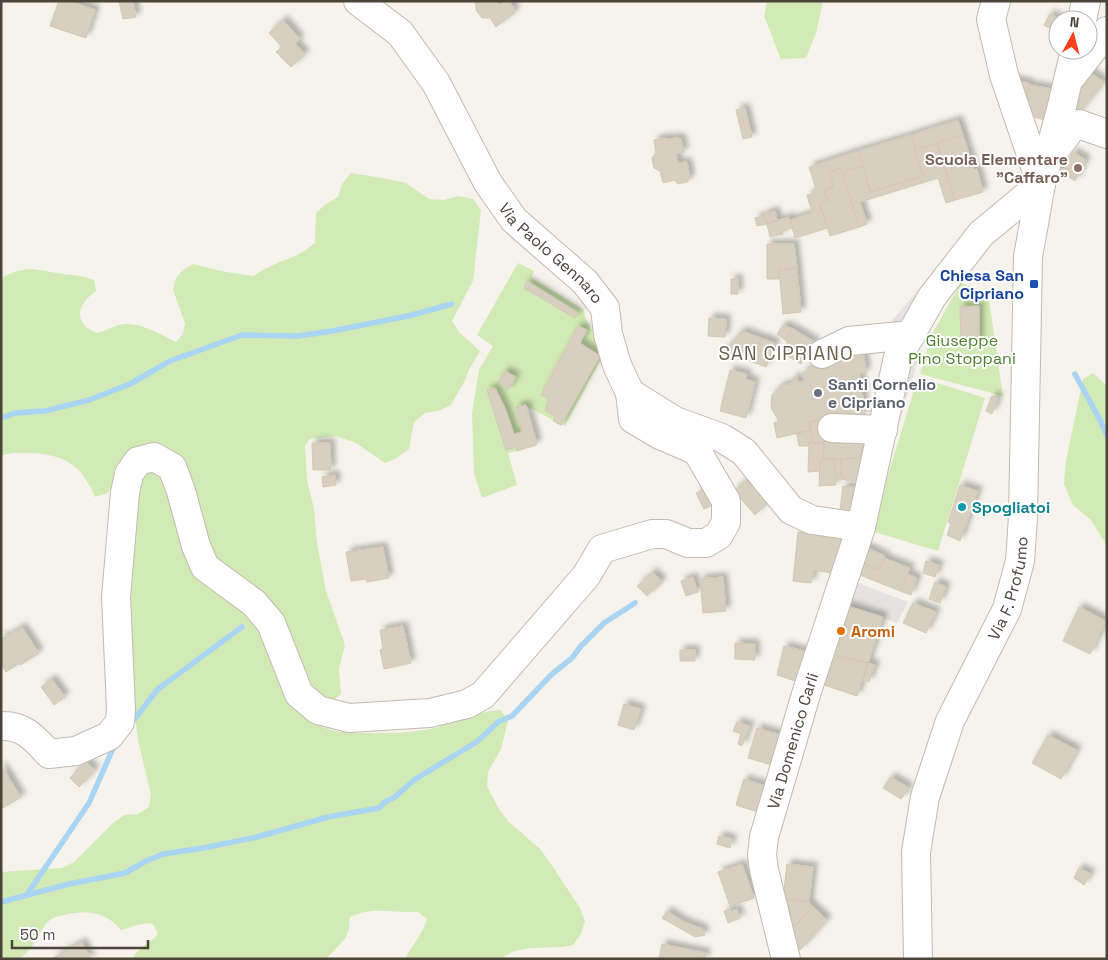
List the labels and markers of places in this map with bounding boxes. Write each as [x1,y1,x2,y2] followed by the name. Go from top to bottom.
[925,149,1068,188] place label: Scuola Elementare "Caffaro"
[1072,162,1084,174] marker: Scuola Elementare "Caffaro"
[940,265,1024,304] place label: Chiesa San Cipriano
[1028,278,1040,290] marker: Chiesa San Cipriano
[828,374,936,413] place label: Santi Cornelio e Cipriano
[812,387,824,399] marker: Santi Cornelio e Cipriano
[972,497,1050,518] place label: Spogliatoi
[956,501,968,513] marker: Spogliatoi
[851,621,895,642] place label: Aromi
[835,625,847,637] marker: Aromi

